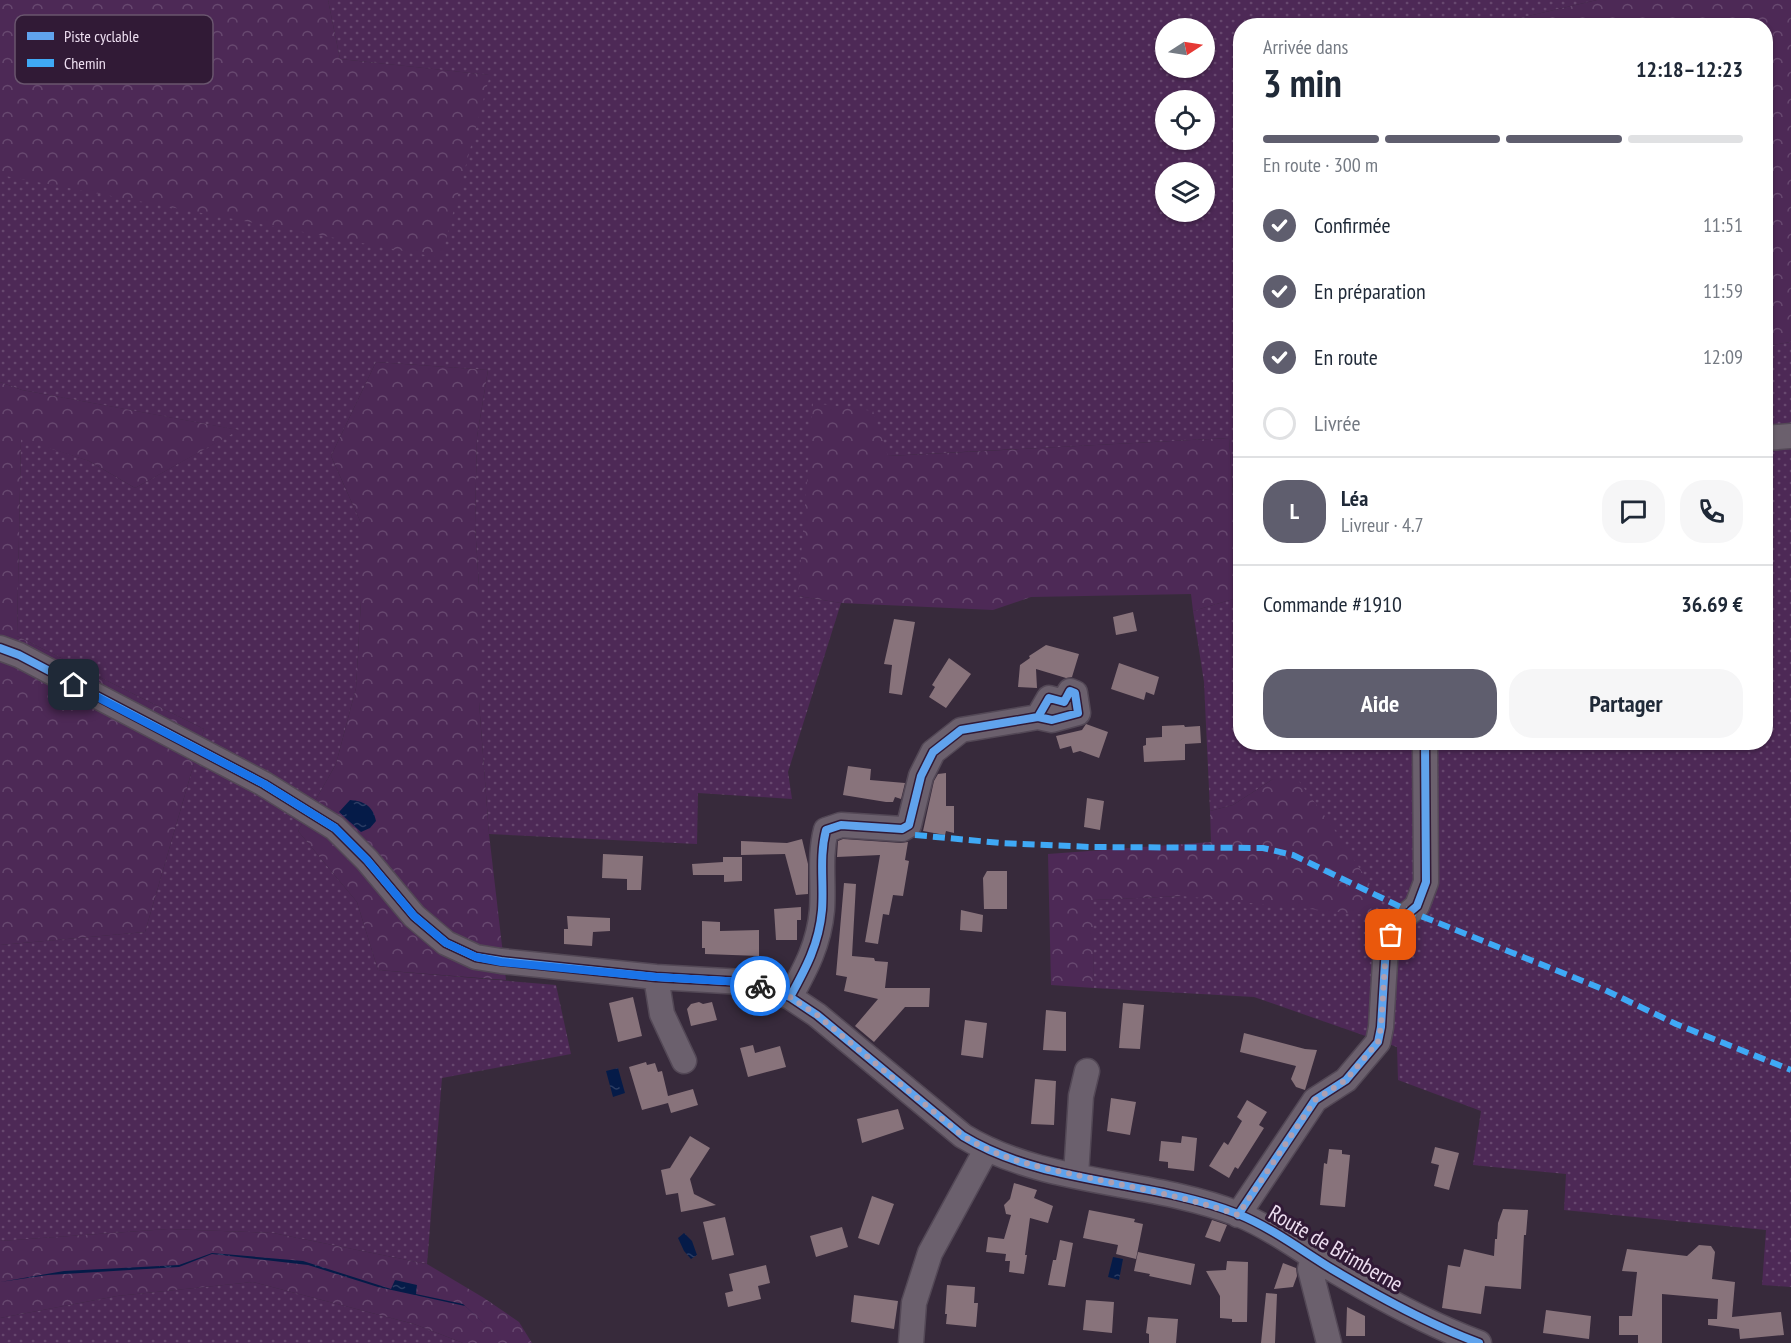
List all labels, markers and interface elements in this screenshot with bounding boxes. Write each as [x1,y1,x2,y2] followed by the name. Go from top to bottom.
[15,15,213,84] legend
[1155,18,1215,78] north arrow
[1155,18,1215,222] map controls
[64,26,139,46] text: Piste cyclable
[1263,34,1348,60] text: Arrivée dans
[64,53,106,73] text: Chemin
[1636,55,1743,83] text: 12:18–12:23
[1263,57,1342,108] text: 3 min
[1155,90,1215,150] button: locate
[1263,152,1378,178] text: En route · 300 m
[1155,162,1215,222] button: layers
[1263,209,1296,242] icon: check
[1314,211,1391,239] text: Confirmée
[1703,212,1743,238] text: 11:51
[1263,275,1296,308] icon: check
[1314,277,1426,305] text: En préparation
[1703,278,1743,304] text: 11:59
[1263,341,1296,374] icon: check
[1314,343,1378,371] text: En route
[1703,344,1743,370] text: 12:09
[1314,409,1360,437] text: Livrée
[1602,480,1665,543] button: chat
[1680,480,1743,543] button: phone
[1341,484,1368,512] text: Léa
[1290,497,1299,525] text: L
[1341,512,1424,538] text: Livreur · 4.7
[1263,590,1402,618] text: Commande #1910
[1681,590,1743,618] text: 36.69 €
[48,659,99,710] pin
[57,668,90,701] icon: home
[1263,669,1497,738] button: Aide
[1509,669,1743,738] button: Partager
[1365,909,1416,960] pin
[1374,918,1407,951] icon: bag
[730,956,790,1016] courier
[744,970,777,1003] icon: bike
[1264,1198,1408,1298] street label: Route de Brimberne

